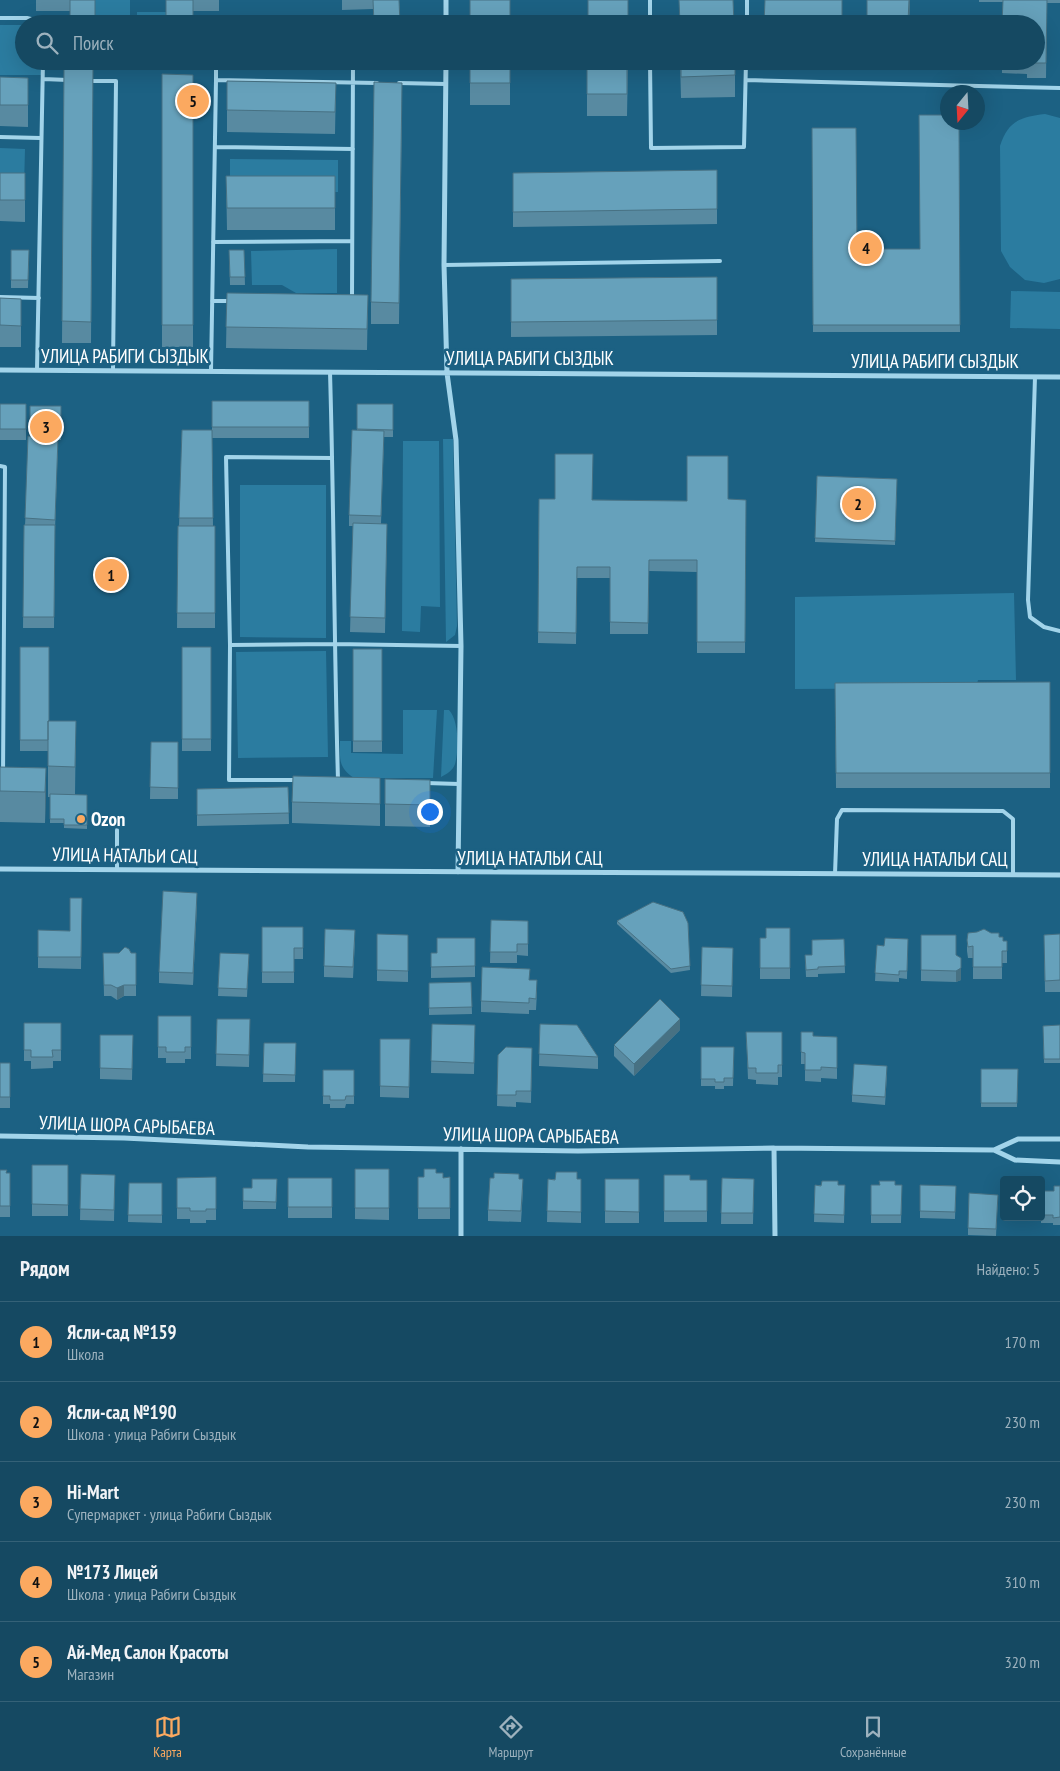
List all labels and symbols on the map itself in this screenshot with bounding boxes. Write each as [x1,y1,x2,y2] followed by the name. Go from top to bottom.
[177,82,209,120] pin: 5
[940,85,985,130] north arrow
[850,229,882,267] pin: 4
[41,344,209,368] street label: УЛИЦА РАБИГИ СЫЗДЫК
[446,346,614,370] street label: УЛИЦА РАБИГИ СЫЗДЫК
[851,349,1019,373] street label: УЛИЦА РАБИГИ СЫЗДЫК
[30,408,62,446] pin: 3
[842,485,874,523] pin: 2
[95,556,127,594] pin: 1
[417,799,443,825] your location
[91,807,125,831] place label: Ozon
[75,813,87,825] marker: Ozon
[52,842,199,868] street label: УЛИЦА НАТАЛЬИ САЦ
[457,846,603,870] street label: УЛИЦА НАТАЛЬИ САЦ
[862,847,1008,871] street label: УЛИЦА НАТАЛЬИ САЦ
[39,1110,215,1140] street label: УЛИЦА ШОРА САРЫБАЕВА
[443,1121,619,1149] street label: УЛИЦА ШОРА САРЫБАЕВА

